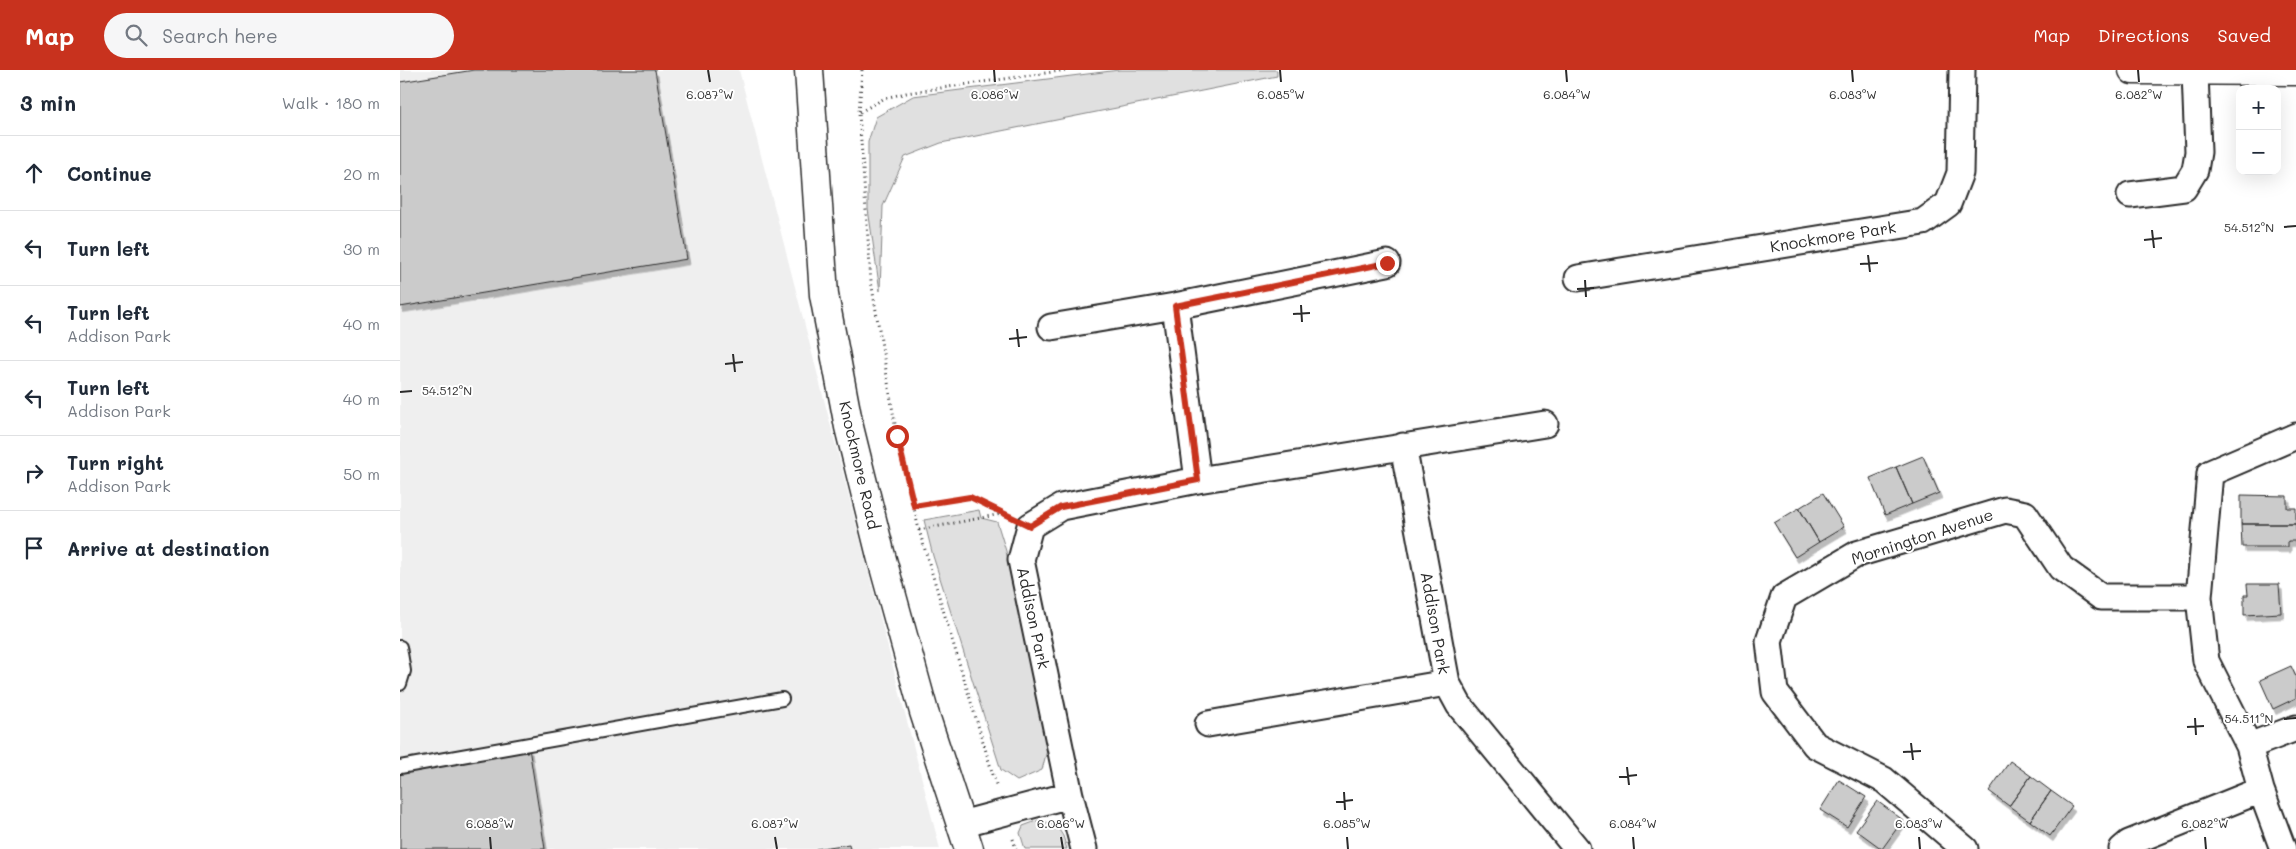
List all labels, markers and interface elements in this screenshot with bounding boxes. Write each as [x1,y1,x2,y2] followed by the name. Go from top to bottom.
[104,13,454,58] search box
[25,20,74,51] text: Map
[122,21,150,49] icon: search
[162,23,278,48] text: Search here
[2033,23,2070,47] text: Map
[2098,23,2190,47] text: Directions
[2218,23,2271,47] text: Saved
[2236,85,2281,175] map controls
[2236,85,2281,130] button: +
[686,86,734,102] text: 6.087°W
[971,86,1019,102] text: 6.086°W
[1257,86,1305,102] text: 6.085°W
[1543,86,1591,102] text: 6.084°W
[1829,86,1877,102] text: 6.083°W
[2115,86,2163,102] text: 6.082°W
[20,89,76,116] text: 3 min
[282,92,380,113] text: Walk · 180 m
[2236,130,2281,175] button: −
[20,159,48,187] icon: ahead
[67,161,152,186] text: Continue
[343,163,380,184] text: 20 m
[1768,216,1898,256] street label: Knockmore Park
[2224,219,2274,235] text: 54.512°N
[20,234,48,262] icon: left
[67,236,150,261] text: Turn left
[343,238,380,259] text: 30 m
[1376,252,1399,275] route end
[67,300,150,325] text: Turn left
[20,309,48,337] icon: left
[343,313,380,334] text: 40 m
[67,325,171,346] text: Addison Park
[67,375,150,400] text: Turn left
[422,382,472,398] text: 54.512°N
[20,384,48,412] icon: left
[343,388,380,409] text: 40 m
[835,399,885,531] street label: Knockmore Road
[67,400,171,421] text: Addison Park
[886,425,909,448] route start
[67,450,164,475] text: Turn right
[20,459,48,487] icon: right
[343,463,380,484] text: 50 m
[67,475,171,496] text: Addison Park
[1848,503,1996,569] street label: Mornington Avenue
[20,534,48,562] icon: arrive
[67,536,270,561] text: Arrive at destination
[1013,565,1055,671] street label: Addison Park
[1417,570,1455,676] street label: Addison Park
[2225,710,2273,726] text: 54.511°N
[466,815,514,831] text: 6.088°W
[751,815,799,831] text: 6.087°W
[1037,815,1085,831] text: 6.086°W
[1323,815,1371,831] text: 6.085°W
[1609,815,1657,831] text: 6.084°W
[1895,815,1943,831] text: 6.083°W
[2181,815,2229,831] text: 6.082°W

